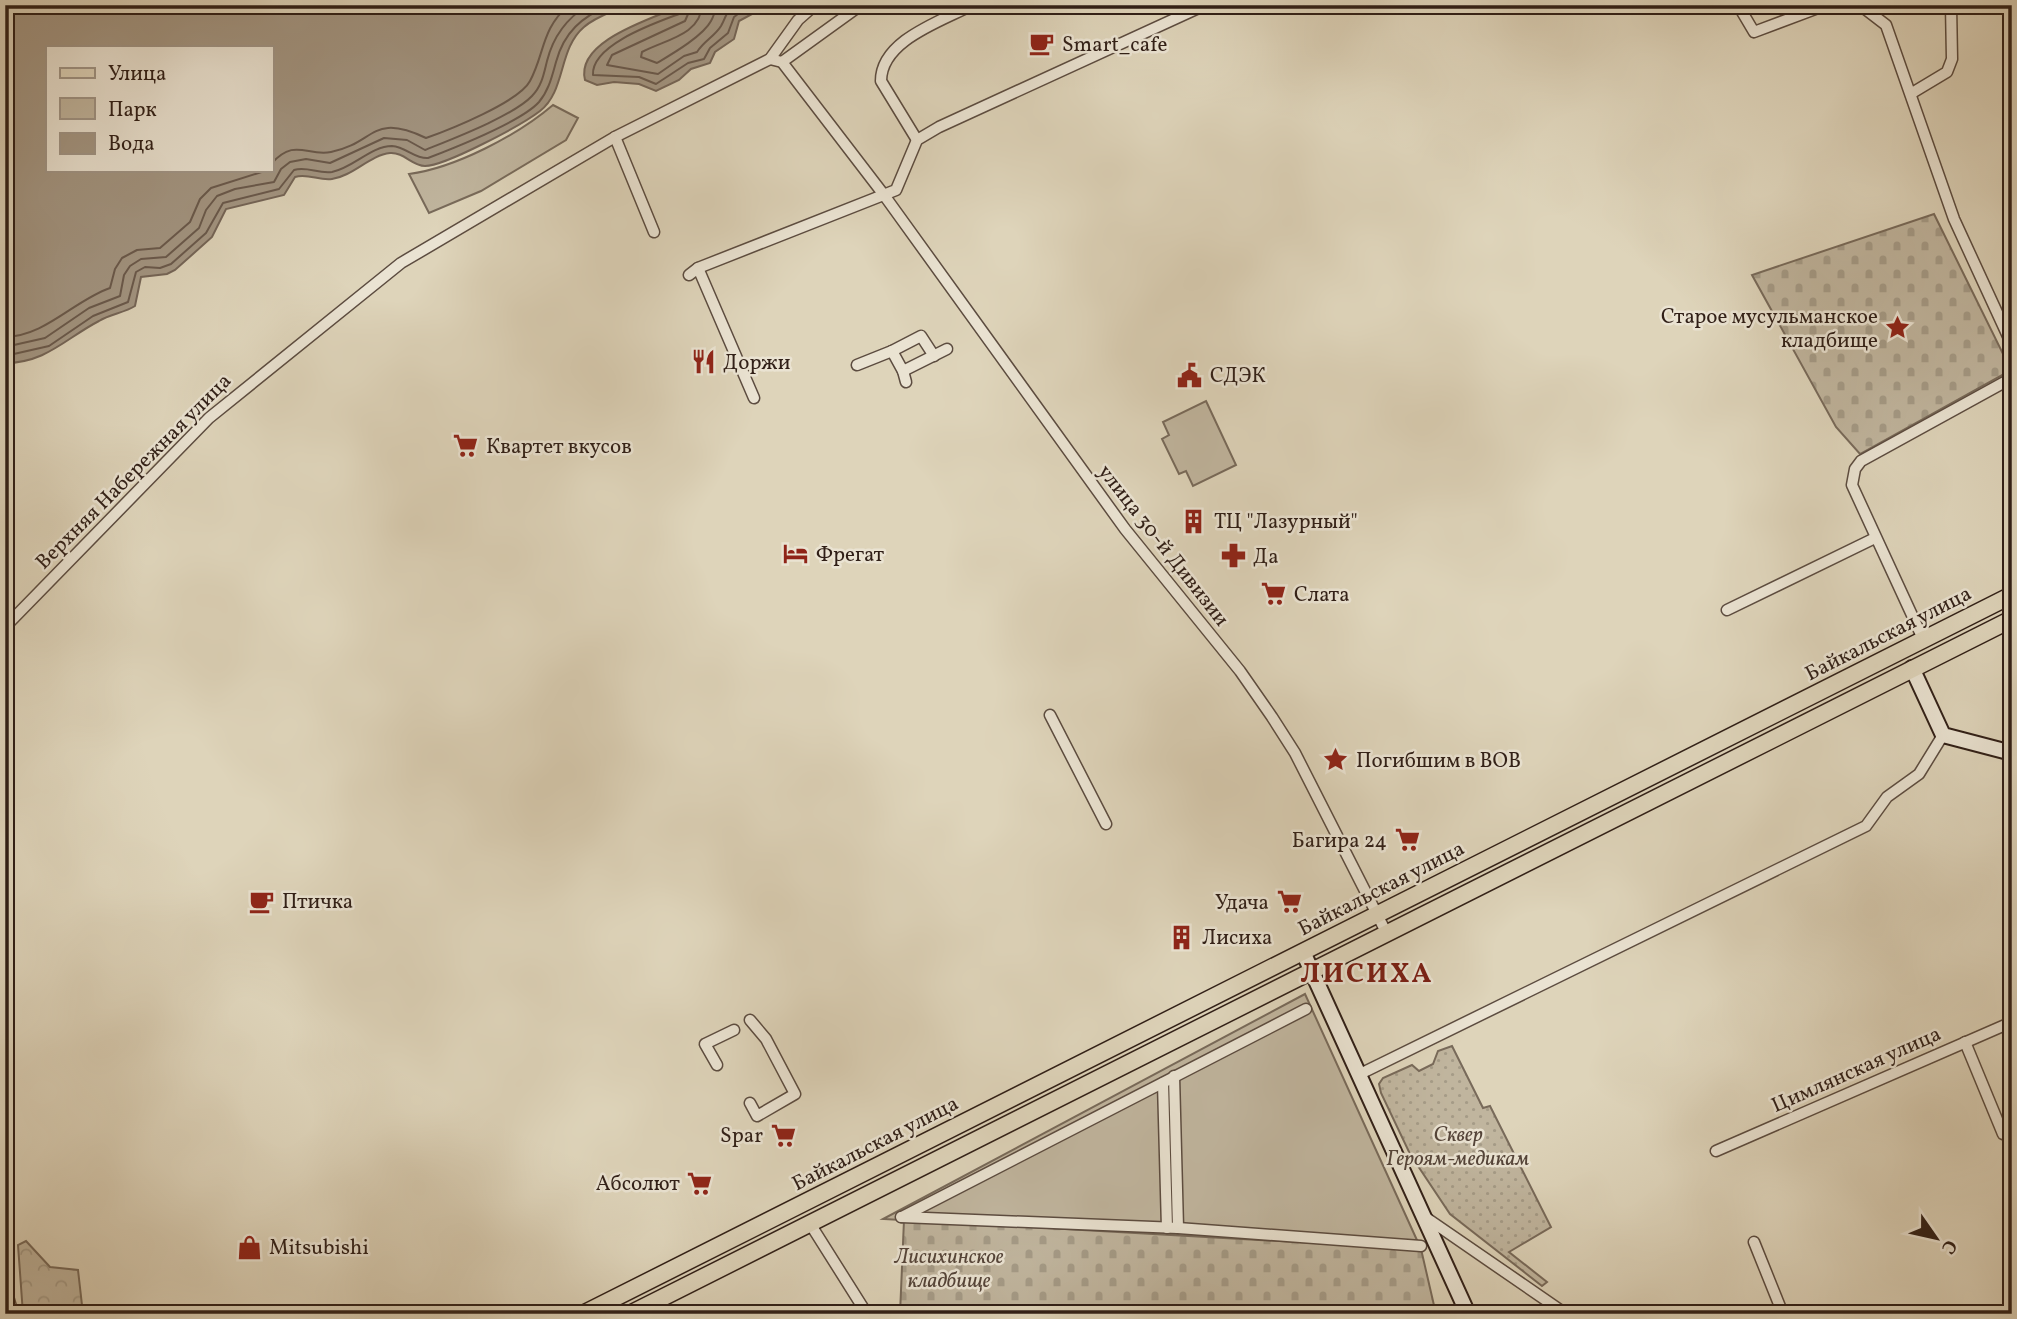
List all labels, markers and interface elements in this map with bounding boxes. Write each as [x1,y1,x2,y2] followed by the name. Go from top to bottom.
[1028,30,1056,58] cafe icon: Smart_cafe
[1062,31,1167,60] place label: Smart_cafe
[46,46,273,172] legend
[108,60,166,89] text: Улица
[108,96,157,125] text: Парк
[108,130,155,159] text: Вода
[1661,303,1878,356] place label: Старое мусульманское кладбище
[1884,314,1912,342] place icon: Старое мусульманское кладбище
[689,348,717,376] restaurant icon: Доржи
[723,349,791,378] place label: Доржи
[1176,361,1204,389] public building icon: СДЭК
[1210,362,1266,391] place label: СДЭК
[30,368,239,577] street label: Верхняя Набережная улица
[452,432,480,460] supermarket icon: Квартет вкусов
[486,433,632,462] place label: Квартет вкусов
[1090,459,1235,633] street label: улица 30-й Дивизии
[1180,507,1208,535] building icon: ТЦ "Лазурный"
[1214,508,1358,537] place label: ТЦ "Лазурный"
[782,540,810,568] hotel icon: Фрегат
[816,541,884,570] place label: Фрегат
[1219,542,1247,570] pharmacy icon: Да
[1253,543,1279,572] place label: Да
[1260,580,1288,608] supermarket icon: Слата
[1800,580,1977,689] street label: Байкальская улица
[1294,581,1350,610] place label: Слата
[1322,746,1350,774] place icon: Погибшим в ВОВ
[1356,747,1521,776] place label: Погибшим в ВОВ
[1393,826,1421,854] supermarket icon: Багира 24
[1292,827,1387,856] place label: Багира 24
[1293,835,1470,944] street label: Байкальская улица
[248,887,276,915] cafe icon: Птичка
[282,888,353,917] place label: Птичка
[1275,888,1303,916] supermarket icon: Удача
[1215,889,1269,918] place label: Удача
[1168,923,1196,951] building icon: Лисиха
[1202,924,1273,953] place label: Лисиха
[1301,955,1433,994] district label: ЛИСИХА
[1767,1020,1946,1121] street label: Цимлянская улица
[787,1090,964,1199] street label: Байкальская улица
[769,1121,797,1149] supermarket icon: Spar
[1386,1121,1530,1174] park label: Сквер Героям-медикам
[720,1122,763,1151] place label: Spar
[686,1169,714,1197] supermarket icon: Абсолют
[596,1170,680,1199] place label: Абсолют
[1902,1204,1972,1274] north arrow
[235,1233,263,1261] shop icon: Mitsubishi
[269,1234,369,1263] place label: Mitsubishi
[1934,1234,1963,1259] text: С
[894,1243,1004,1296] park label: Лисихинское кладбище

